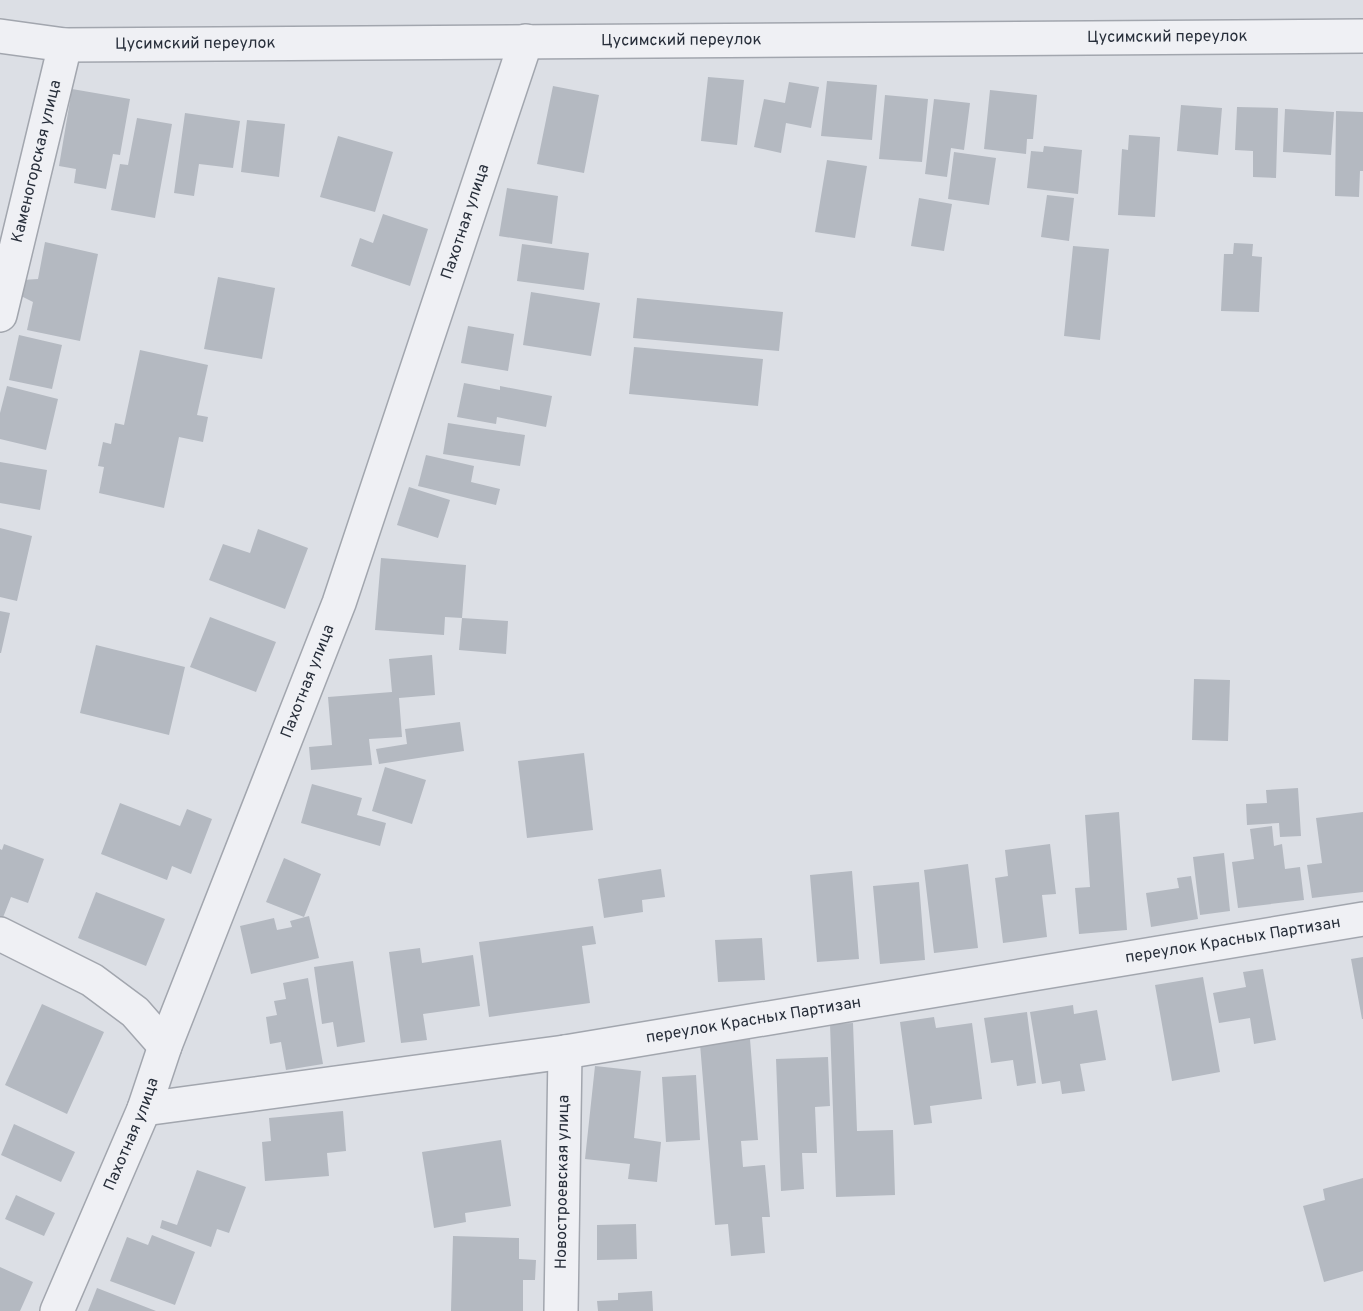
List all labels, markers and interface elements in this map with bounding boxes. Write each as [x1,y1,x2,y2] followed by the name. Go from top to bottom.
[1087,27,1248,48] street label: Цусимский переулок
[601,30,762,51] street label: Цусимский переулок
[115,34,276,55] street label: Цусимский переулок
[8,78,66,245] street label: Каменогорская улица
[437,162,494,282] street label: Пахотная улица
[277,622,340,741] street label: Пахотная улица
[1124,913,1342,968] street label: переулок Красных Партизан
[644,993,863,1048] street label: переулок Красных Партизан
[100,1075,164,1194] street label: Пахотная улица
[552,1095,574,1269] street label: Новостроевская улица

